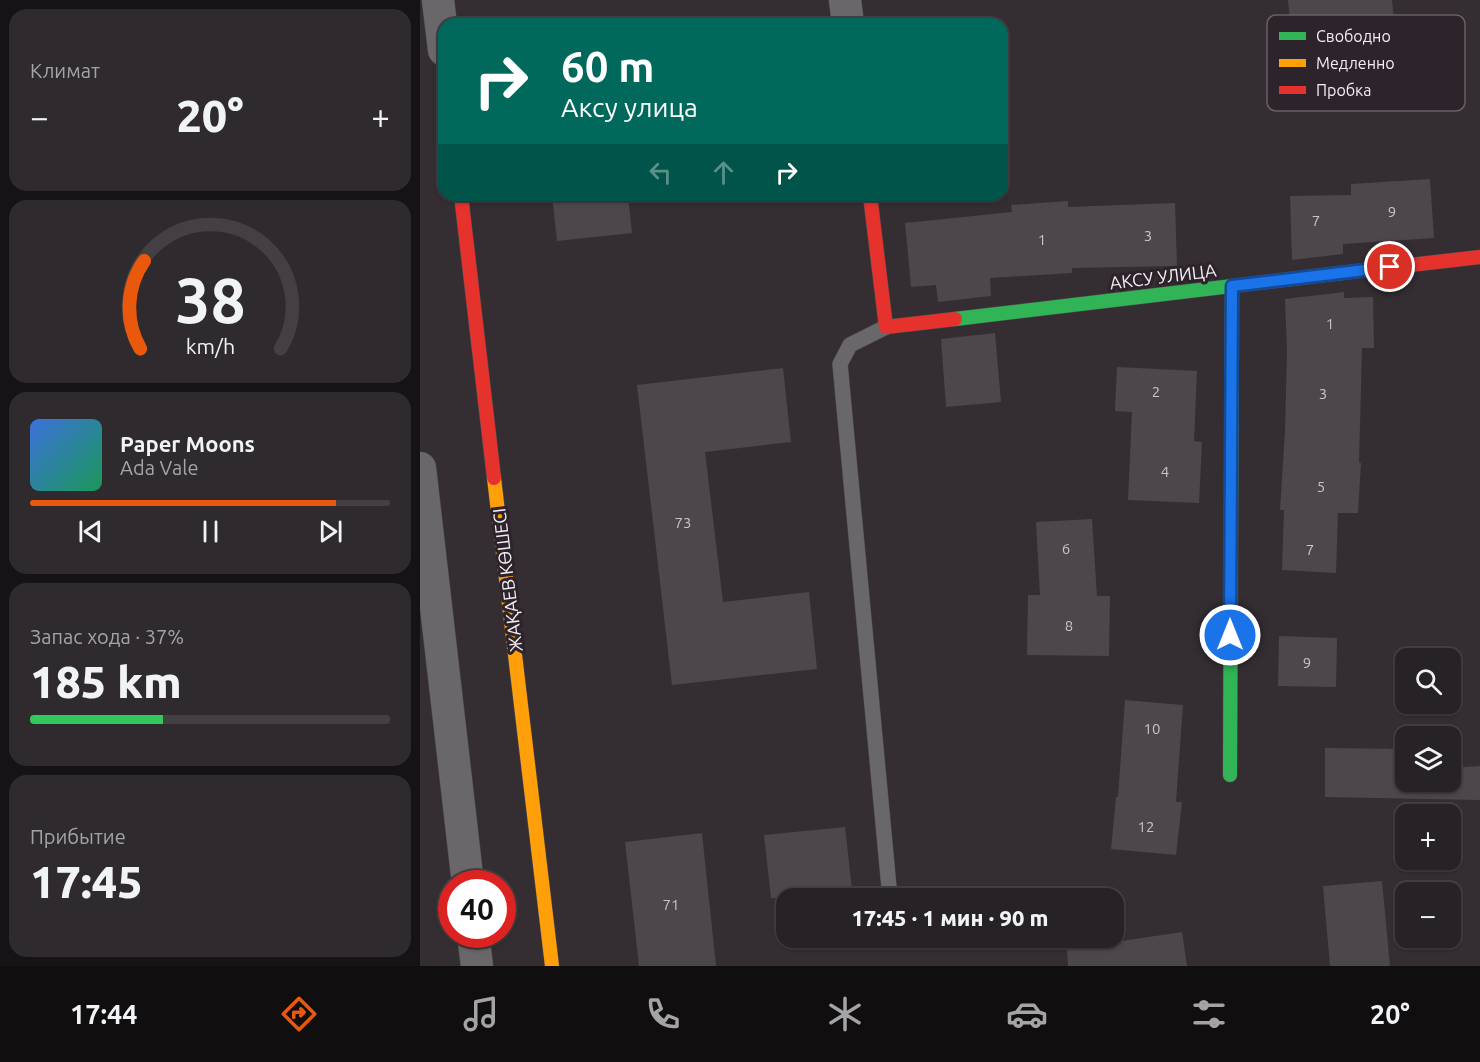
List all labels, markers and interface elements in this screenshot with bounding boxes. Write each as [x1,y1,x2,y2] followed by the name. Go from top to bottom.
[1267,15,1465,111] legend
[1316,27,1391,45] text: Свободно
[462,42,540,120] icon: right
[561,43,655,90] text: 60 m
[1316,54,1395,72] text: Медленно
[30,59,100,82] text: Климат
[1316,81,1372,99] text: Пробка
[176,90,244,141] text: 20°
[561,92,698,122] text: Аксу улица
[30,98,49,135] text: −
[371,98,390,135] text: +
[644,156,677,189] icon: left
[707,156,740,189] icon: ahead
[770,156,803,189] icon: right
[1388,203,1396,220] house number: 9
[1312,212,1320,229] house number: 7
[1144,227,1152,244] house number: 3
[1038,231,1046,248] house number: 1
[1364,241,1415,292] pin
[1373,250,1406,283] icon: arrive
[1109,259,1218,292] street label: АКСУ УЛИЦА
[175,265,245,335] text: 38
[1326,315,1334,332] house number: 1
[185,334,235,358] text: km/h
[1152,383,1160,400] house number: 2
[1319,385,1327,402] house number: 3
[120,431,255,456] text: Paper Moons
[120,456,198,479] text: Ada Vale
[1161,463,1169,480] house number: 4
[1317,478,1325,495] house number: 5
[488,507,526,653] street label: ЖАҚАЕВ КӨШЕСІ
[675,514,691,531] house number: 73
[74,515,107,548] icon: previous
[194,515,227,548] icon: pause
[314,515,347,548] icon: next
[1062,540,1070,557] house number: 6
[1306,541,1314,558] house number: 7
[1198,603,1262,667] position arrow
[1065,617,1073,634] house number: 8
[30,625,184,648] text: Запас хода · 37%
[1395,648,1461,948] map controls
[1395,648,1461,714] button: search
[1303,654,1311,671] house number: 9
[30,656,182,707] text: 185 km
[1144,720,1160,737] house number: 10
[1395,726,1461,792] button: layers
[1395,804,1461,870] button: +
[1138,818,1154,835] house number: 12
[30,825,126,848] text: Прибытие
[30,856,143,907] text: 17:45
[438,870,516,948] speed limit sign: 40
[1395,882,1461,948] button: −
[663,896,679,913] house number: 71
[851,905,1049,930] text: 17:45 · 1 мин · 90 m
[278,993,320,1035] icon: directions
[460,993,502,1035] icon: music
[642,993,684,1035] icon: phone
[824,993,866,1035] icon: climate
[1006,993,1048,1035] icon: car
[1188,993,1230,1035] icon: filters
[70,999,138,1029] text: 17:44
[1370,999,1410,1029] text: 20°

